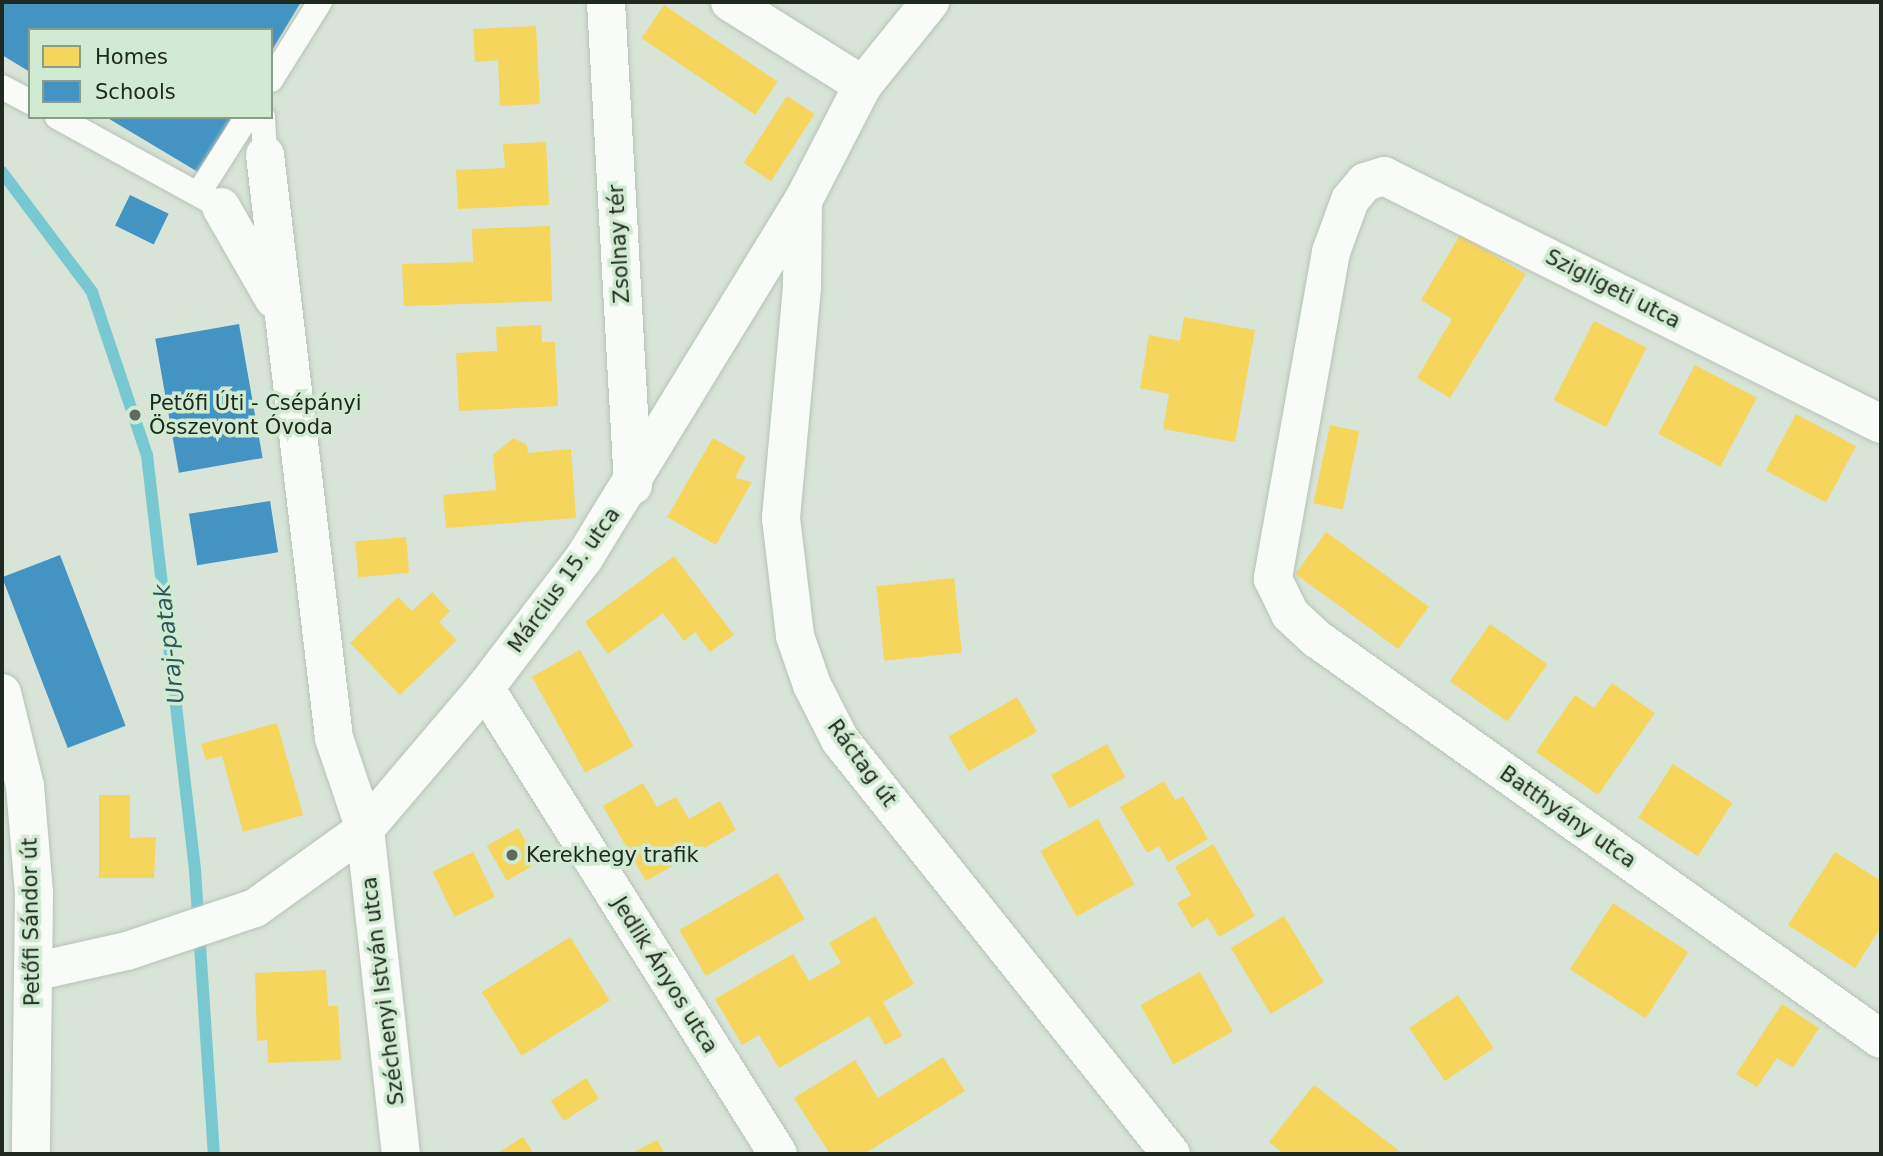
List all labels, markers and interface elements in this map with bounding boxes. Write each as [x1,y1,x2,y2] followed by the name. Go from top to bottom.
[28,28,273,119] legend
[95,45,168,69] text: Homes
[95,80,176,104] text: Schools
[603,184,635,304] street label: Zsolnay tér
[1541,244,1685,334] street label: Szigligeti utca
[149,390,361,440] place label: Petőfi Úti - Csépányi Összevont Óvoda
[127,407,143,423] marker: Petőfi Úti - Csépányi Összevont Óvoda
[503,502,625,658] street label: Március 15. utca
[148,583,190,705] water label: Uraj-patak
[822,715,902,811] street label: Ráctag út
[1495,761,1641,873] street label: Batthyány utca
[17,838,45,1006] street label: Petőfi Sándor út
[526,842,699,868] place label: Kerekhegy trafik
[504,847,520,863] marker: Kerekhegy trafik
[356,875,410,1107] street label: Széchenyi István utca
[607,892,723,1058] street label: Jedlik Ányos utca

